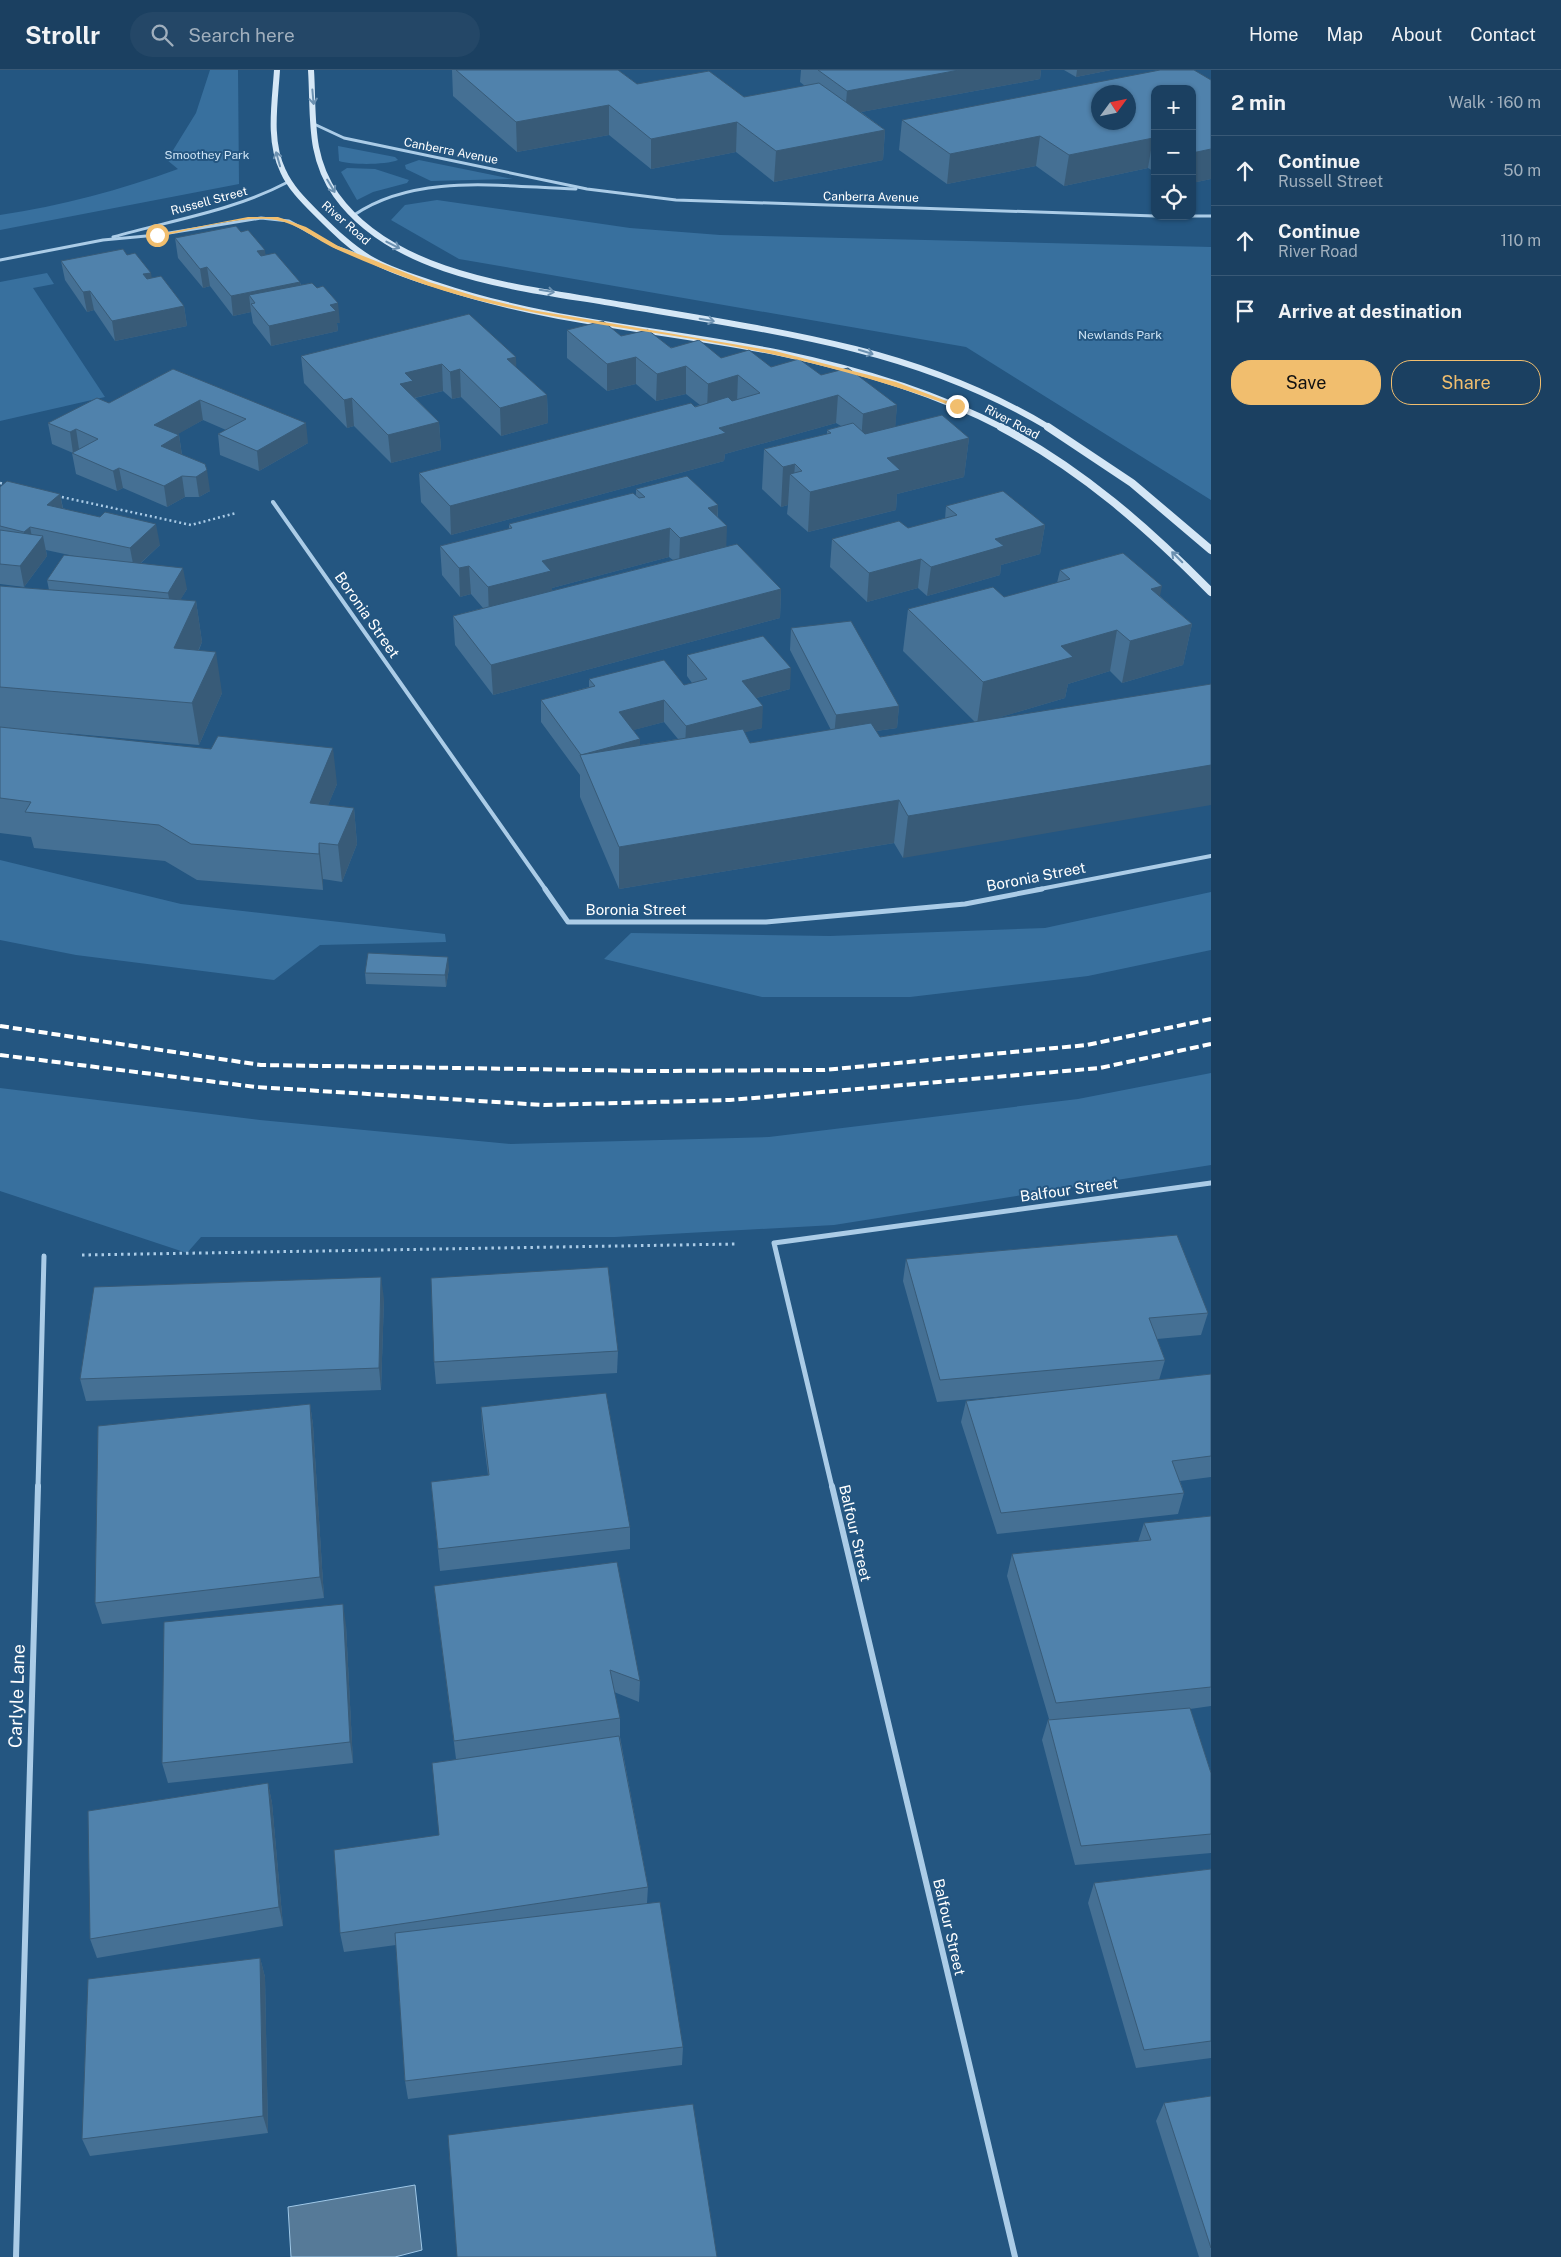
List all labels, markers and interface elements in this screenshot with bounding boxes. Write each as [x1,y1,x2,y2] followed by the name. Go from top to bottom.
[130,12,480,57] search box
[25,21,100,49] text: Strollr
[148,21,176,49] icon: search
[188,24,295,46] text: Search here
[1249,24,1299,45] text: Home
[1327,24,1363,45] text: Map
[1391,24,1442,45] text: About
[1470,24,1536,45] text: Contact
[1091,85,1136,130] north arrow
[1151,85,1196,220] map controls
[1151,85,1196,130] button: +
[308,89,318,105] one-way arrow
[1231,90,1286,115] text: 2 min
[1449,93,1541,112] text: Walk · 160 m
[1151,130,1196,175] button: −
[403,135,499,167] street label: Canberra Avenue
[165,148,250,162] park label: Smoothey Park
[1278,150,1360,172] text: Continue
[273,151,283,167] one-way arrow
[1231,157,1259,185] icon: ahead
[1503,161,1541,180] text: 50 m
[1278,172,1383,191] text: Russell Street
[1151,175,1196,220] button: locate
[326,179,336,193] one-way arrow
[169,184,249,218] street label: Russell Street
[823,189,919,205] street label: Canberra Avenue
[319,198,373,248] street label: River Road
[1278,220,1360,242] text: Continue
[146,224,169,247] route start
[1231,227,1259,255] icon: ahead
[1500,231,1541,250] text: 110 m
[385,240,400,250] one-way arrow
[1278,242,1358,261] text: River Road
[539,287,555,296] one-way arrow
[1231,297,1259,325] icon: arrive
[1278,300,1462,322] text: Arrive at destination
[699,316,715,326] one-way arrow
[1078,328,1162,342] park label: Newlands Park
[858,348,874,358] one-way arrow
[1231,360,1381,405] button: Save
[1391,360,1541,405] button: Share
[946,395,969,418] route end
[982,402,1042,442] street label: River Road
[1171,552,1183,564] one-way arrow
[331,568,403,661] street label: Boronia Street
[985,859,1087,894] street label: Boronia Street
[586,901,687,918] street label: Boronia Street
[1019,1174,1119,1205] street label: Balfour Street
[836,1483,875,1583] street label: Balfour Street
[4,1644,29,1748] street label: Carlyle Lane
[930,1877,969,1977] street label: Balfour Street

